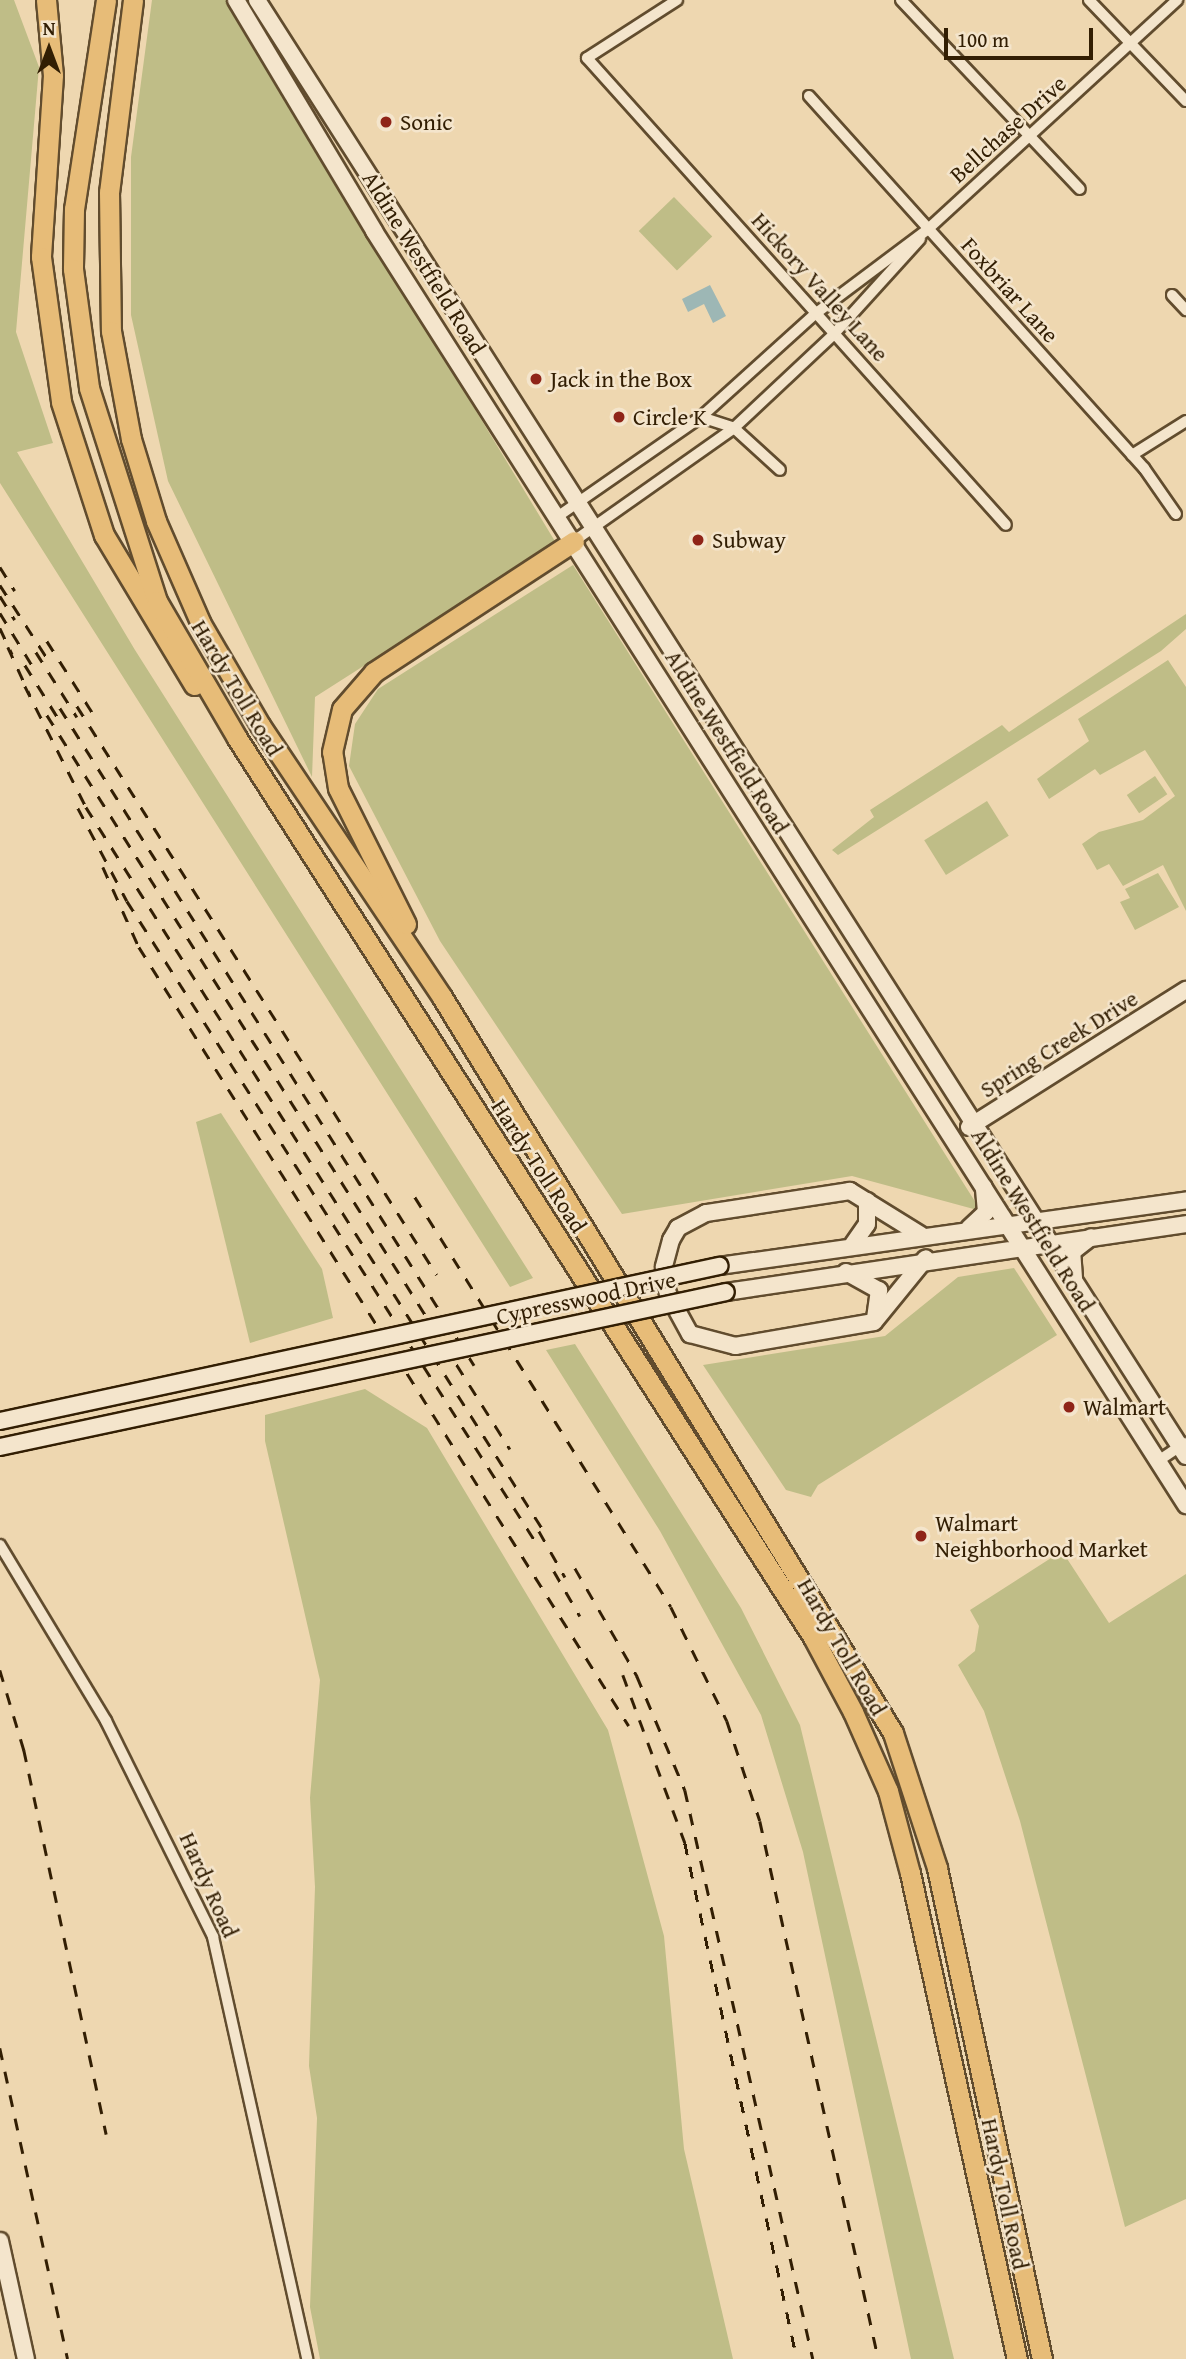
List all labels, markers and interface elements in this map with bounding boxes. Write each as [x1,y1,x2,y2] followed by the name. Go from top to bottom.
[14,14,84,84] north arrow
[43,14,55,42] text: N
[948,14,1097,58] scale bar
[957,24,1009,55] text: 100 m
[944,70,1072,188] street label: Bellchase Drive
[400,108,453,136] place label: Sonic
[378,114,394,130] marker: Sonic
[356,166,492,360] street label: Aldine Westfield Road
[746,207,894,367] street label: Hickory Valley Lane
[955,232,1065,348] street label: Foxbriar Lane
[550,365,692,393] place label: Jack in the Box
[528,371,544,387] marker: Jack in the Box
[633,403,707,431] place label: Circle K
[611,409,627,425] marker: Circle K
[712,526,786,554] place label: Subway
[690,532,706,548] marker: Subway
[186,615,288,761] street label: Hardy Toll Road
[659,645,795,839] street label: Aldine Westfield Road
[975,984,1143,1104] street label: Spring Creek Drive
[485,1094,593,1238] street label: Hardy Toll Road
[965,1123,1101,1317] street label: Aldine Westfield Road
[494,1265,678,1331] street label: Cypresswood Drive
[1083,1393,1166,1421] place label: Walmart
[1061,1399,1077,1415] marker: Walmart
[935,1509,1148,1563] place label: Walmart Neighborhood Market
[913,1528,929,1544] marker: Walmart Neighborhood Market
[792,1573,892,1721] street label: Hardy Toll Road
[174,1828,244,1942] street label: Hardy Road
[975,2116,1035,2272] street label: Hardy Toll Road

